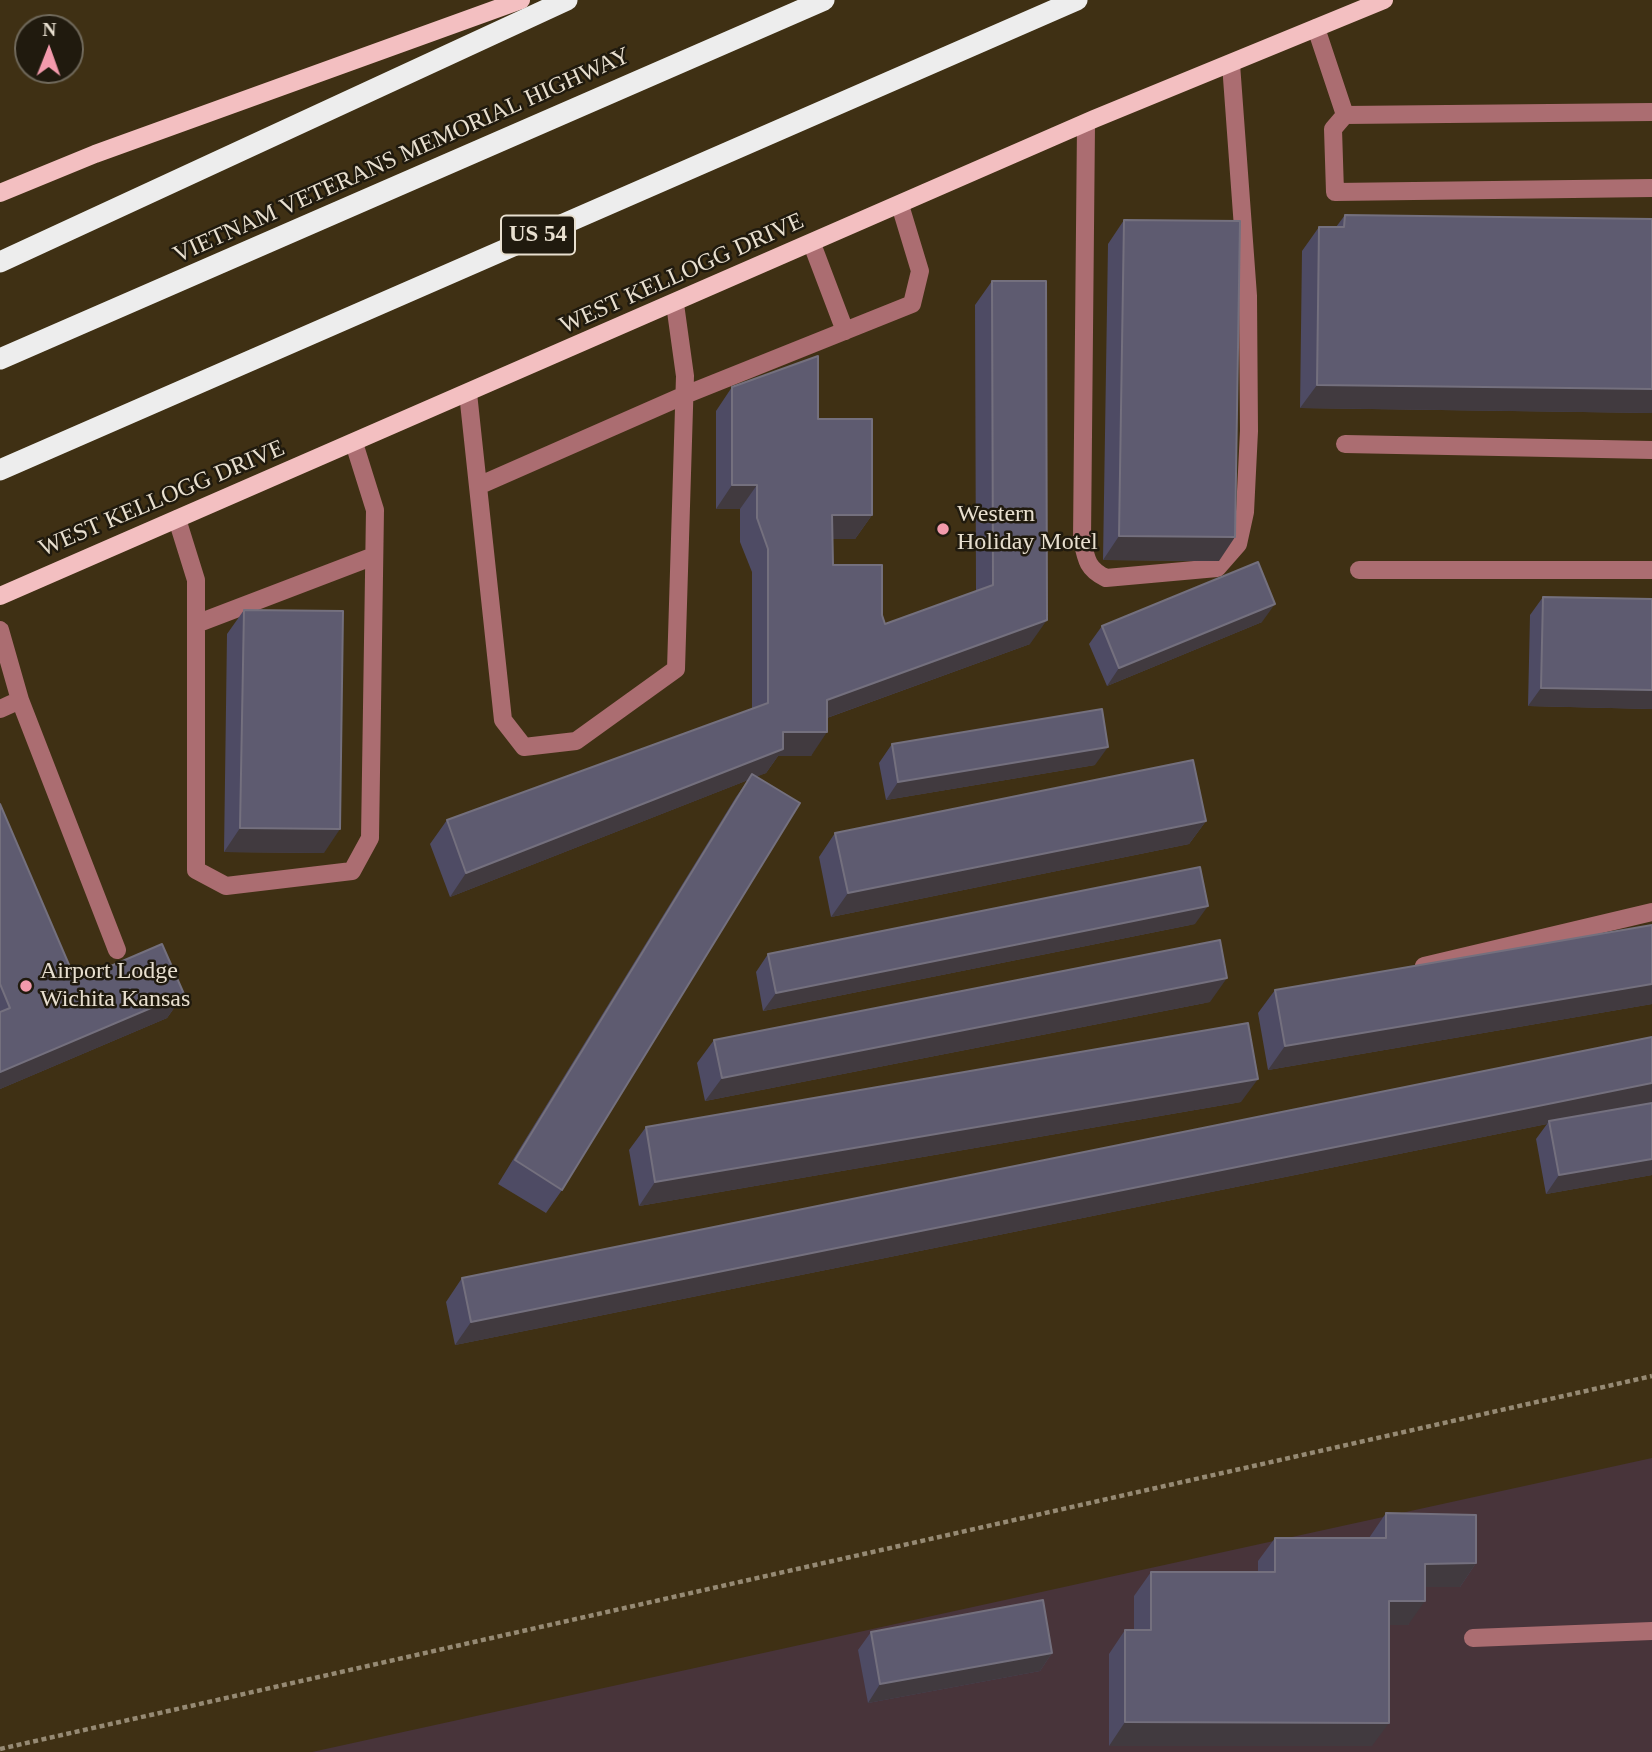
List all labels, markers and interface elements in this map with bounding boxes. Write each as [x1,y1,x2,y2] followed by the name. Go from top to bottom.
[14,14,84,84] north arrow
[42,19,56,40] text: N
[169,42,635,270] street label: VIETNAM VETERANS MEMORIAL HIGHWAY
[556,207,808,341] street label: WEST KELLOGG DRIVE
[501,216,575,254] road number: US 54
[35,434,289,564] street label: WEST KELLOGG DRIVE
[957,501,1098,557] place label: Western Holiday Motel
[935,521,951,537] marker: Western Holiday Motel
[40,958,190,1014] place label: Airport Lodge Wichita Kansas
[18,978,34,994] marker: Airport Lodge Wichita Kansas

